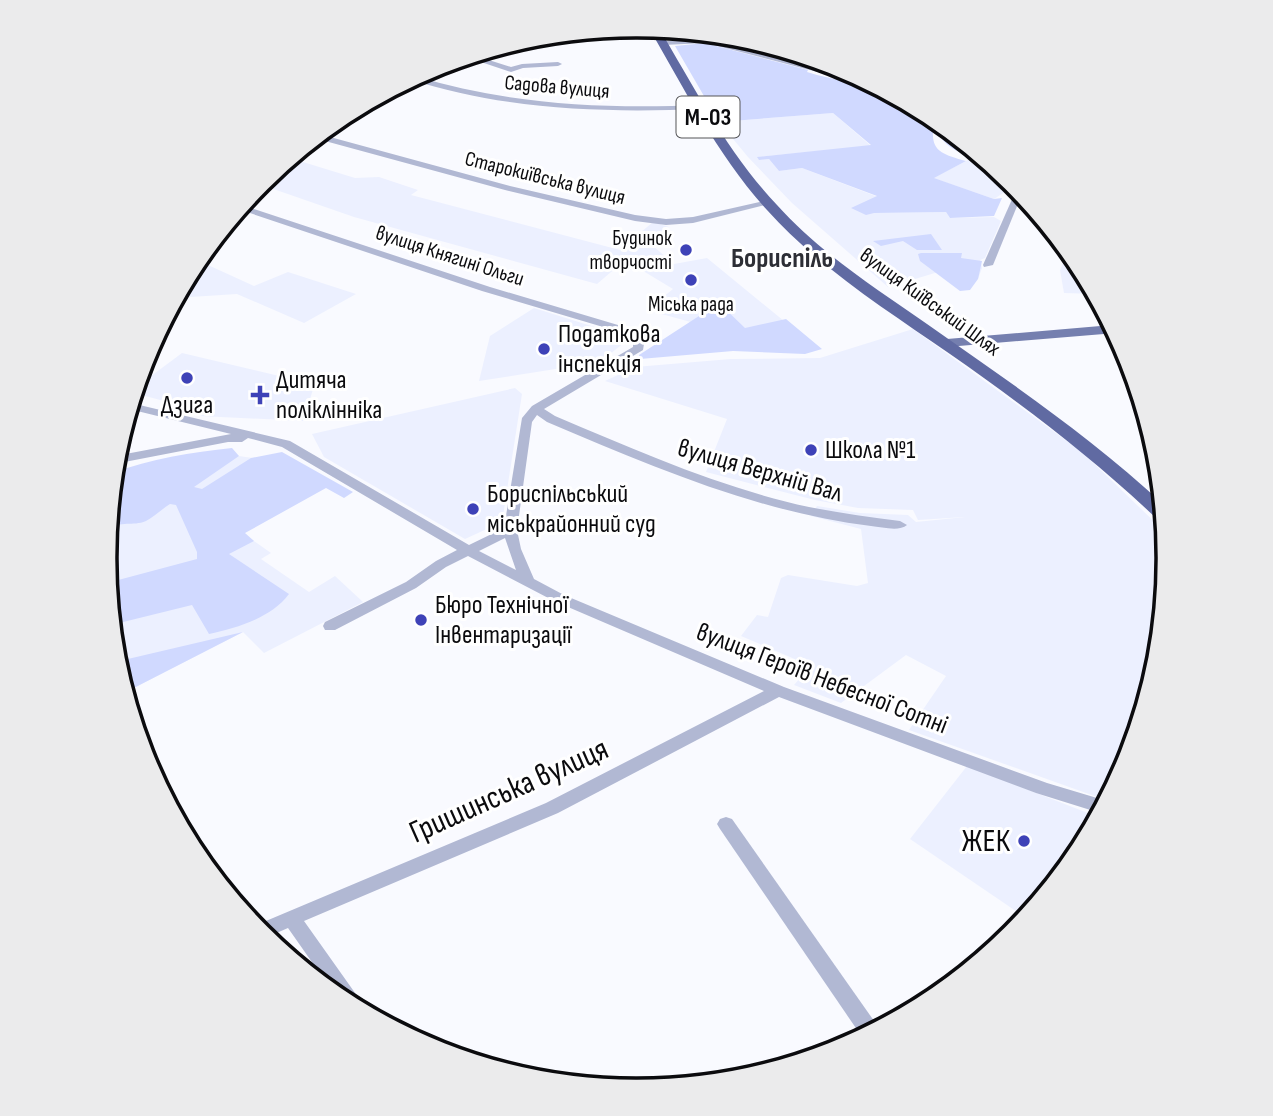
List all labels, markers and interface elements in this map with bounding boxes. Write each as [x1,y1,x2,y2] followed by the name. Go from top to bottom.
[503,70,611,104] street label: Садова вулиця
[676,96,740,138] road number: М-03
[462,146,628,210] street label: Старокиївська вулиця
[373,220,527,292] street label: вулиця Княгині Ольги
[590,226,672,275] place label: Будинок творчості
[678,242,694,258] marker: Будинок творчості
[731,242,833,275] district label: Бориспіль
[855,243,1005,361] street label: вулиця Київський Шлях
[683,272,699,288] marker: Міська рада
[648,292,734,317] place label: Міська рада
[558,319,661,380] place label: Податкова інспекція
[536,341,552,357] marker: Податкова інспекція
[276,365,382,426] place label: Дитяча поліклінніка
[179,370,195,386] marker: Дзига
[250,385,270,405] marker: Дитяча поліклінніка
[161,390,213,421] place label: Дзига
[674,433,847,510] street label: вулиця Верхній Вал
[825,435,915,466] place label: Школа №1
[803,442,819,458] marker: Школа №1
[487,479,656,540] place label: Бориспільський міськрайонний суд
[465,501,481,517] marker: Бориспільський міськрайонний суд
[435,590,573,651] place label: Бюро Технічної Інвентаризації
[413,612,429,628] marker: Бюро Технічної Інвентаризації
[692,617,952,741] street label: вулиця Героїв Небесної Сотні
[403,730,615,852] street label: Гришинська вулиця
[962,822,1011,861] place label: ЖЕК
[1016,833,1032,849] marker: ЖЕК

